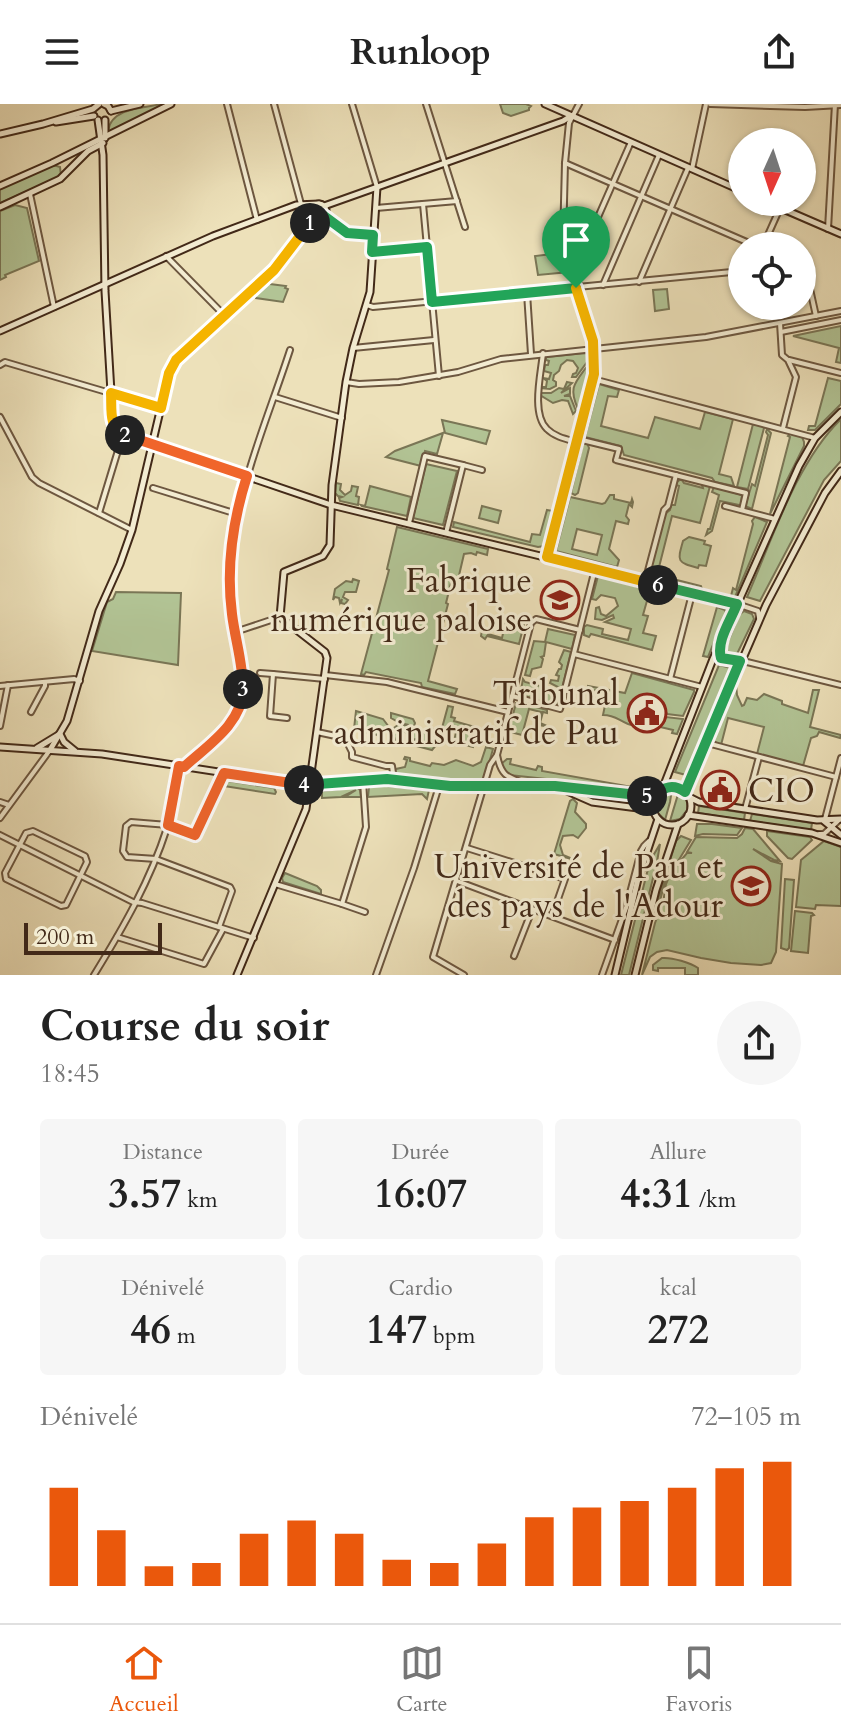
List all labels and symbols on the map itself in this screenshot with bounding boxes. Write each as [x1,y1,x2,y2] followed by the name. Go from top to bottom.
[728,128,816,216] north arrow
[290,203,330,243] pin: 1
[542,206,610,288] pin
[105,415,145,455] pin: 2
[270,558,532,643] place label: Fabrique numérique paloise
[638,565,678,605] pin: 6
[539,579,581,621] school or university icon: Fabrique numérique paloise
[223,669,263,709] pin: 3
[334,671,619,756] place label: Tribunal administratif de Pau
[626,692,668,734] public building icon: Tribunal administratif de Pau
[284,765,324,805] pin: 4
[748,768,815,814] place label: CIO
[699,769,741,811] public building icon: CIO
[627,776,667,816] pin: 5
[434,844,724,929] place label: Université de Pau et des pays de l'Adour
[730,865,772,907] school or university icon: Université de Pau et des pays de l'Adour
[24,919,162,955] scale bar

